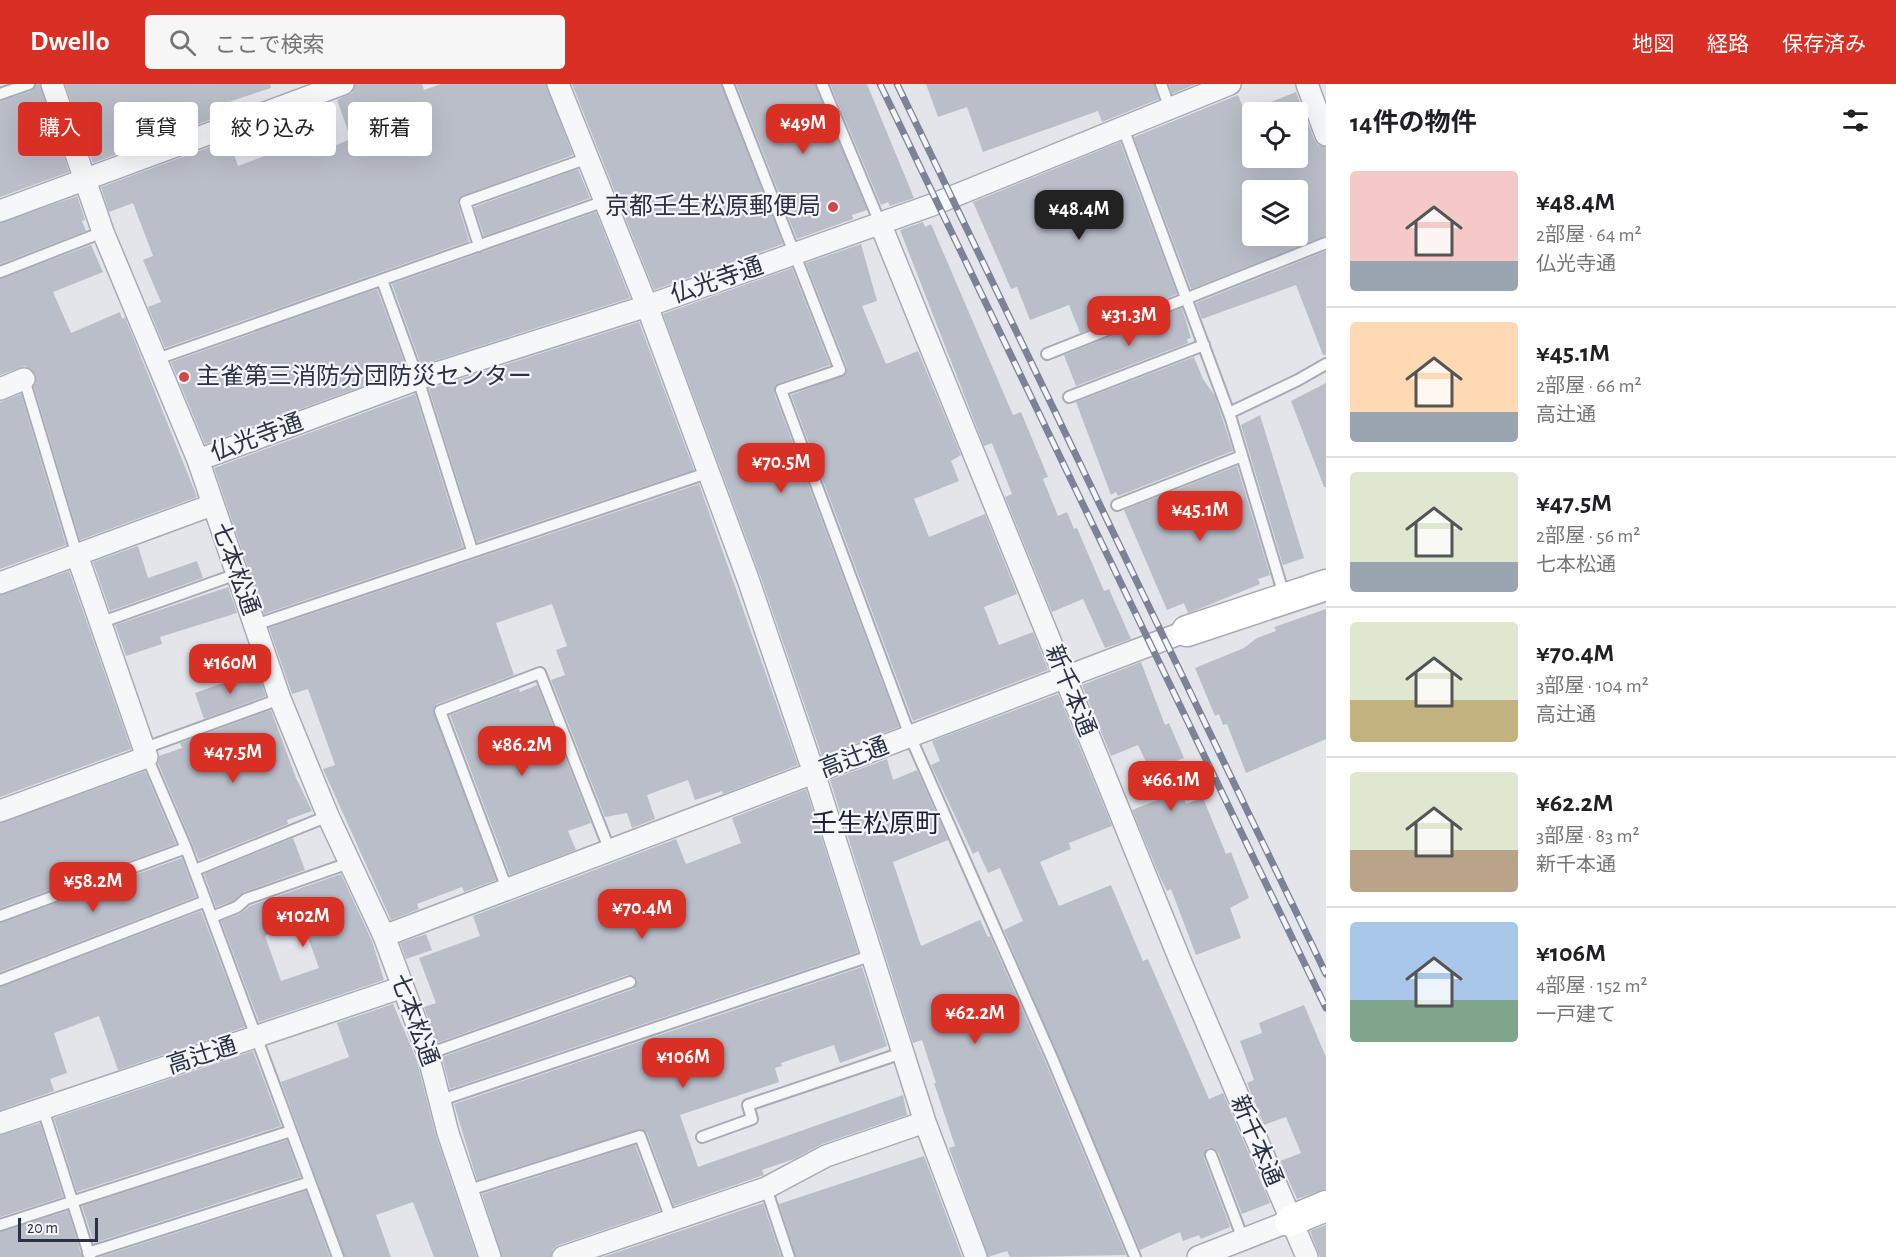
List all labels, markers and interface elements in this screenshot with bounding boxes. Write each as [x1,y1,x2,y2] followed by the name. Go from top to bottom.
[145,15,565,69] search box
[166,26,199,59] icon: search
[30,28,109,56] text: Dwello
[214,34,324,56] text: ここで検索
[1632,34,1674,55] text: 地図
[1707,34,1749,55] text: 経路
[1782,34,1866,55] text: 保存済み
[18,102,102,156] chip: 購入
[114,102,198,156] chip: 賃貸
[210,102,336,156] chip: 絞り込み
[348,102,432,156] chip: 新着
[1242,102,1308,246] map controls
[1242,102,1308,168] button: locate
[767,104,839,155] pin: ¥49M
[1839,104,1872,137] icon: filters
[1350,110,1476,136] text: 14件の物件
[780,113,826,133] text: ¥49M
[1242,180,1308,246] button: layers
[1536,189,1615,215] text: ¥48.4M
[1030,190,1128,241] pin: ¥48.4M
[605,193,821,219] place label: 京都壬生松原郵便局
[1398,195,1470,267] icon: home
[1048,199,1110,219] text: ¥48.4M
[826,200,840,214] marker: 京都壬生松原郵便局
[1536,225,1642,245] text: 2部屋 · 64 m²
[667,252,766,308] street label: 仏光寺通
[1536,254,1616,274] text: 仏光寺通
[1080,296,1178,347] pin: ¥31.3M
[1101,305,1157,325] text: ¥31.3M
[1536,340,1610,366] text: ¥45.1M
[1398,346,1470,418] icon: home
[196,363,532,389] place label: 主雀第三消防分団防災センター
[177,370,191,384] marker: 主雀第三消防分団防災センター
[1536,376,1641,396] text: 2部屋 · 66 m²
[1536,405,1596,425] text: 高辻通
[207,408,306,466] street label: 仏光寺通
[732,443,830,494] pin: ¥70.5M
[752,452,810,472] text: ¥70.5M
[1536,490,1612,516] text: ¥47.5M
[1151,491,1249,542] pin: ¥45.1M
[1398,496,1470,568] icon: home
[1172,500,1228,520] text: ¥45.1M
[207,519,265,618] street label: 七本松通
[1536,526,1640,546] text: 2部屋 · 56 m²
[1536,555,1616,575] text: 七本松通
[1536,640,1614,666] text: ¥70.4M
[1041,641,1101,740] street label: 新千本通
[188,644,272,695] pin: ¥160M
[1398,646,1470,718] icon: home
[203,653,257,673] text: ¥160M
[1536,676,1649,696] text: 3部屋 · 104 m²
[1536,705,1596,725] text: 高辻通
[473,726,571,777] pin: ¥86.2M
[815,732,892,782] street label: 高辻通
[184,733,282,784] pin: ¥47.5M
[492,735,552,755] text: ¥86.2M
[204,742,262,762] text: ¥47.5M
[1122,761,1220,812] pin: ¥66.1M
[1142,770,1200,790] text: ¥66.1M
[1536,790,1613,816] text: ¥62.2M
[1398,796,1470,868] icon: home
[811,810,941,837] district label: 壬生松原町
[1536,826,1639,846] text: 3部屋 · 83 m²
[1536,855,1616,875] text: 新千本通
[44,862,142,913] pin: ¥58.2M
[64,871,122,891] text: ¥58.2M
[593,889,691,940] pin: ¥70.4M
[261,897,345,948] pin: ¥102M
[612,898,672,918] text: ¥70.4M
[276,906,330,926] text: ¥102M
[1536,940,1606,966] text: ¥106M
[1398,946,1470,1018] icon: home
[386,970,444,1069] street label: 七本松通
[1536,976,1647,996] text: 4部屋 · 152 m²
[926,994,1024,1045] pin: ¥62.2M
[945,1003,1005,1023] text: ¥62.2M
[1536,1005,1616,1025] text: 一戸建て
[163,1032,240,1079] street label: 高辻通
[641,1038,725,1089] pin: ¥106M
[656,1047,710,1067] text: ¥106M
[1226,1091,1288,1190] street label: 新千本通
[18,1215,98,1242] scale bar
[27,1220,58,1236] text: 20 m

